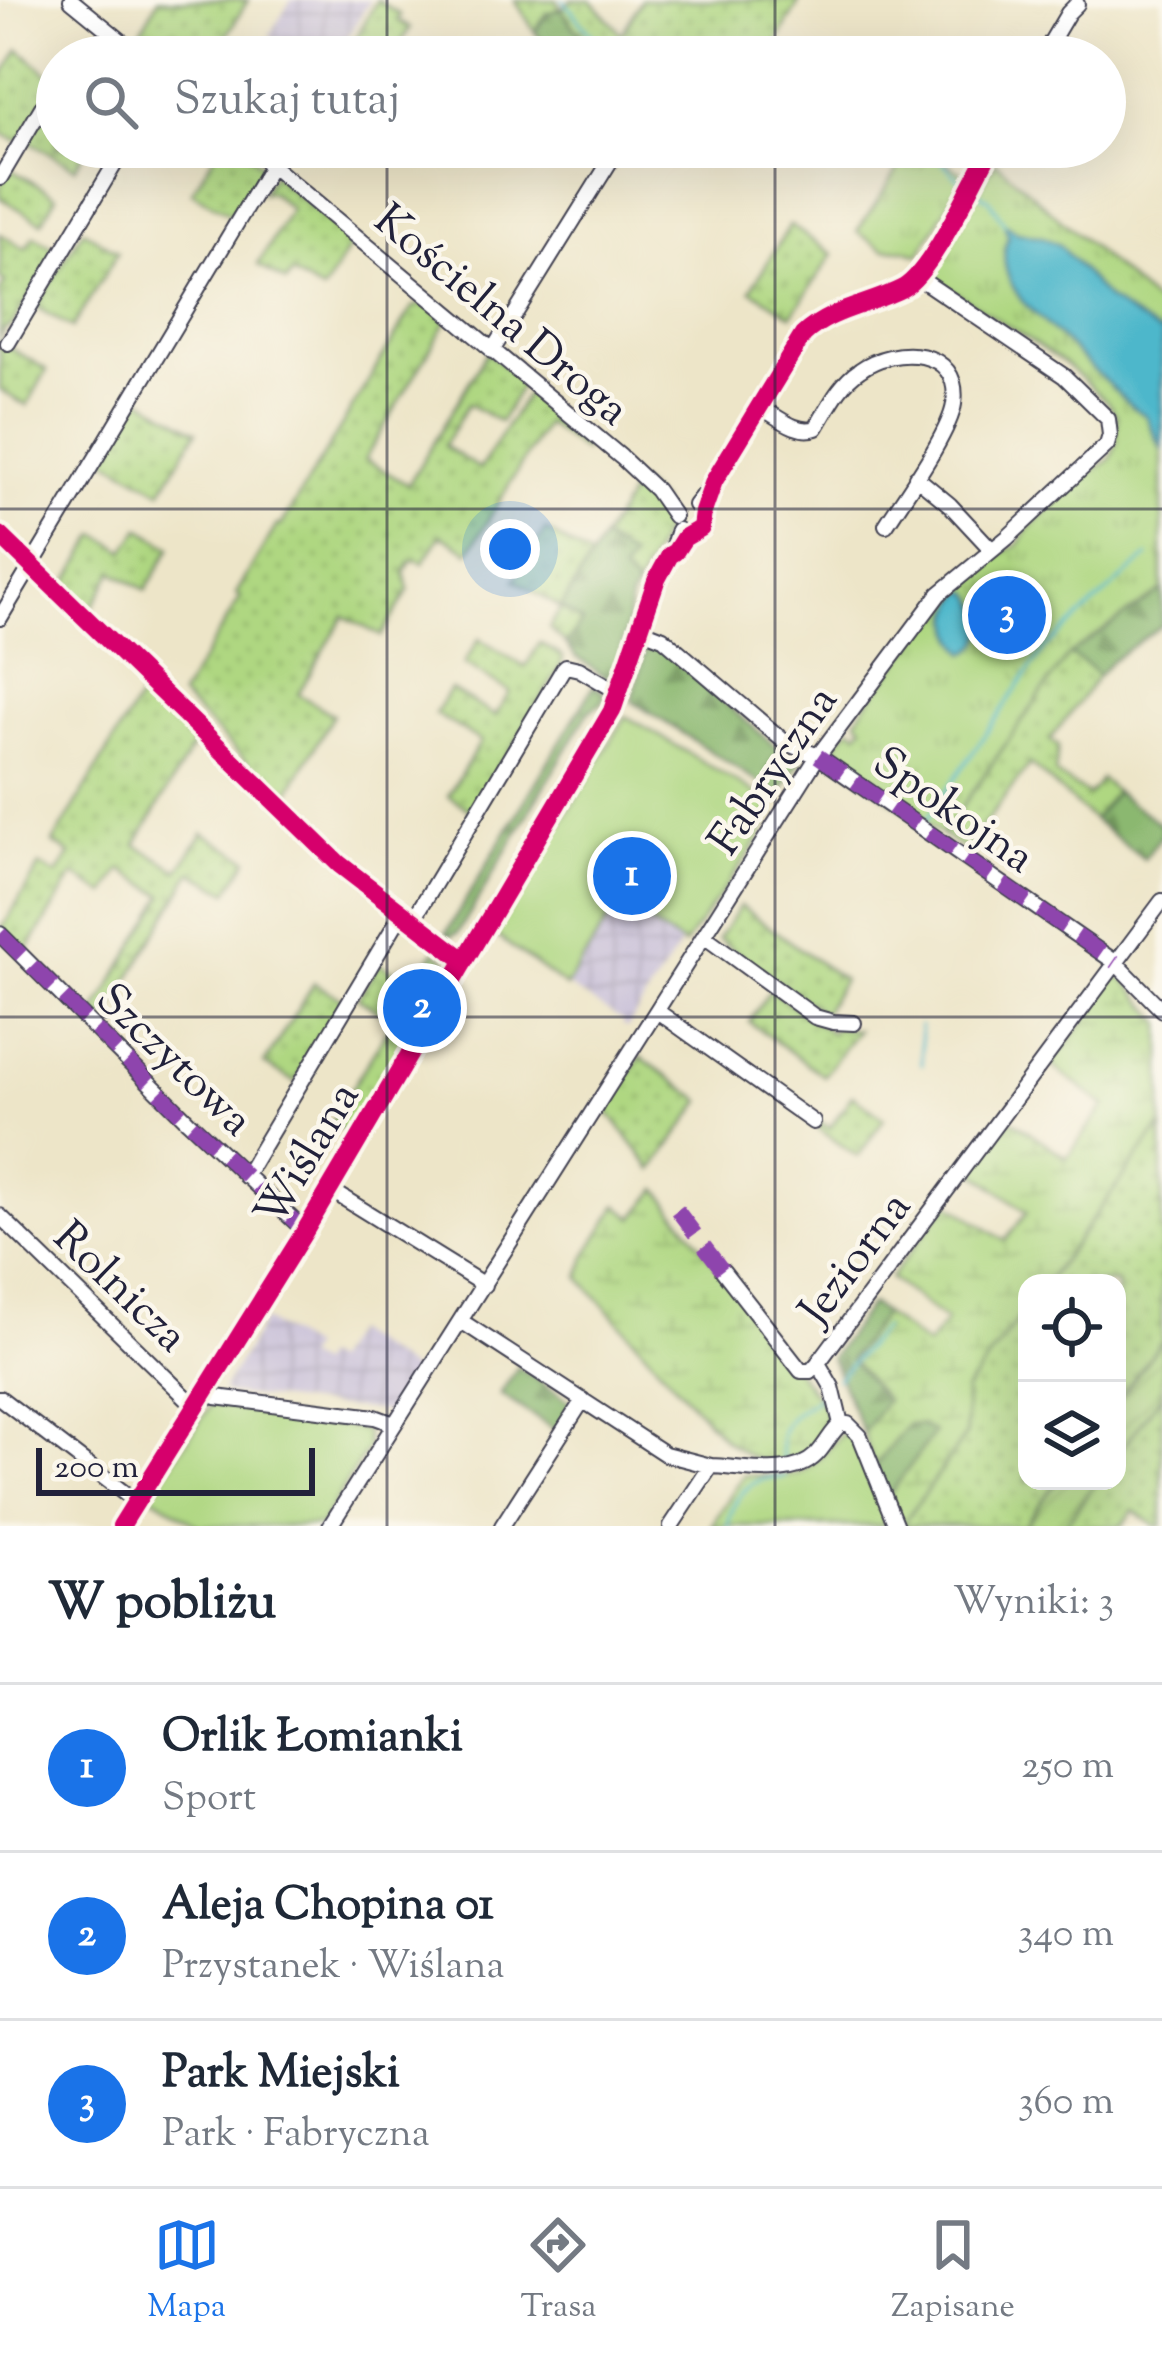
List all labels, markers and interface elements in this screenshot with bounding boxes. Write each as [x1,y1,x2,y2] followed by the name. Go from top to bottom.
[36,36,1126,168] search box
[78,69,144,135] icon: search
[174,70,400,135] text: Szukaj tutaj
[358,191,641,444] street label: Kościelna Droga
[480,519,540,579] your location
[968,570,1046,660] pin: 3
[695,674,856,870] street label: Fabryczna
[858,733,1046,892] street label: Spokojna
[593,831,671,921] pin: 1
[383,963,461,1053] pin: 2
[79,970,266,1154] street label: Szczytowa
[241,1071,378,1240] street label: Wiślana
[784,1180,929,1343] street label: Jeziorna
[36,1208,200,1370] street label: Rolnicza
[1018,1274,1126,1490] map controls
[1018,1274,1126,1382] button: locate
[1018,1382,1126,1490] button: layers
[36,1442,315,1495] scale bar
[54,1445,139,1493] text: 200 m
[48,1568,276,1641] text: W pobliżu
[953,1576,1114,1632] text: Wyniki: 3
[162,1707,463,1772] text: Orlik Łomianki
[80,1740,94,1796] text: 1
[1021,1740,1114,1796] text: 250 m
[162,1772,256,1828] text: Sport
[162,1875,494,1940] text: Aleja Chopina 01
[78,1908,96,1964] text: 2
[1018,1908,1114,1964] text: 340 m
[162,1940,505,1996] text: Przystanek · Wiślana
[162,2043,400,2108] text: Park Miejski
[79,2076,95,2132] text: 3
[1018,2076,1114,2132] text: 360 m
[162,2108,430,2164] text: Park · Fabryczna
[147,2212,226,2332] tab: Mapa
[520,2212,596,2332] tab: Trasa
[891,2212,1015,2332] tab: Zapisane

